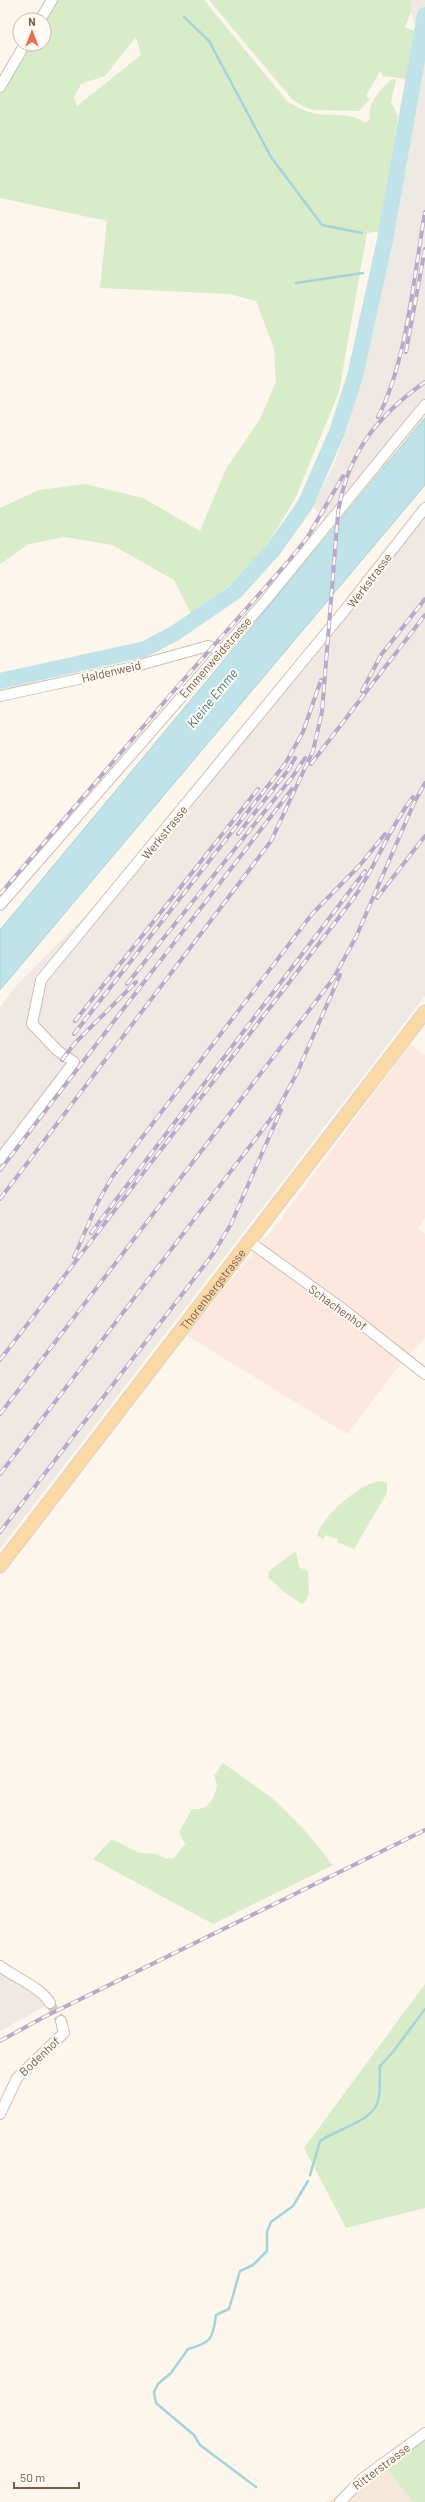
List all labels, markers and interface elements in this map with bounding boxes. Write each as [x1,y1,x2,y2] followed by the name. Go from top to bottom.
[12,12,52,52] north arrow
[28,15,36,28] text: N
[344,550,394,610] street label: Werkstrasse
[176,614,254,700] street label: Emmenweidstrasse
[80,657,142,685] street label: Haldenweid
[183,665,241,731] water label: Kleine Emme
[138,802,190,862] street label: Werkstrasse
[177,1246,248,1333] street label: Thorenbergstrasse
[306,1281,370,1333] street label: Schachenhof
[16,2034,62,2078] street label: Bodenhof
[350,2440,412,2492] street label: Ritterstrasse
[14,2464,79,2490] scale bar
[20,2470,45,2484] text: 50 m

